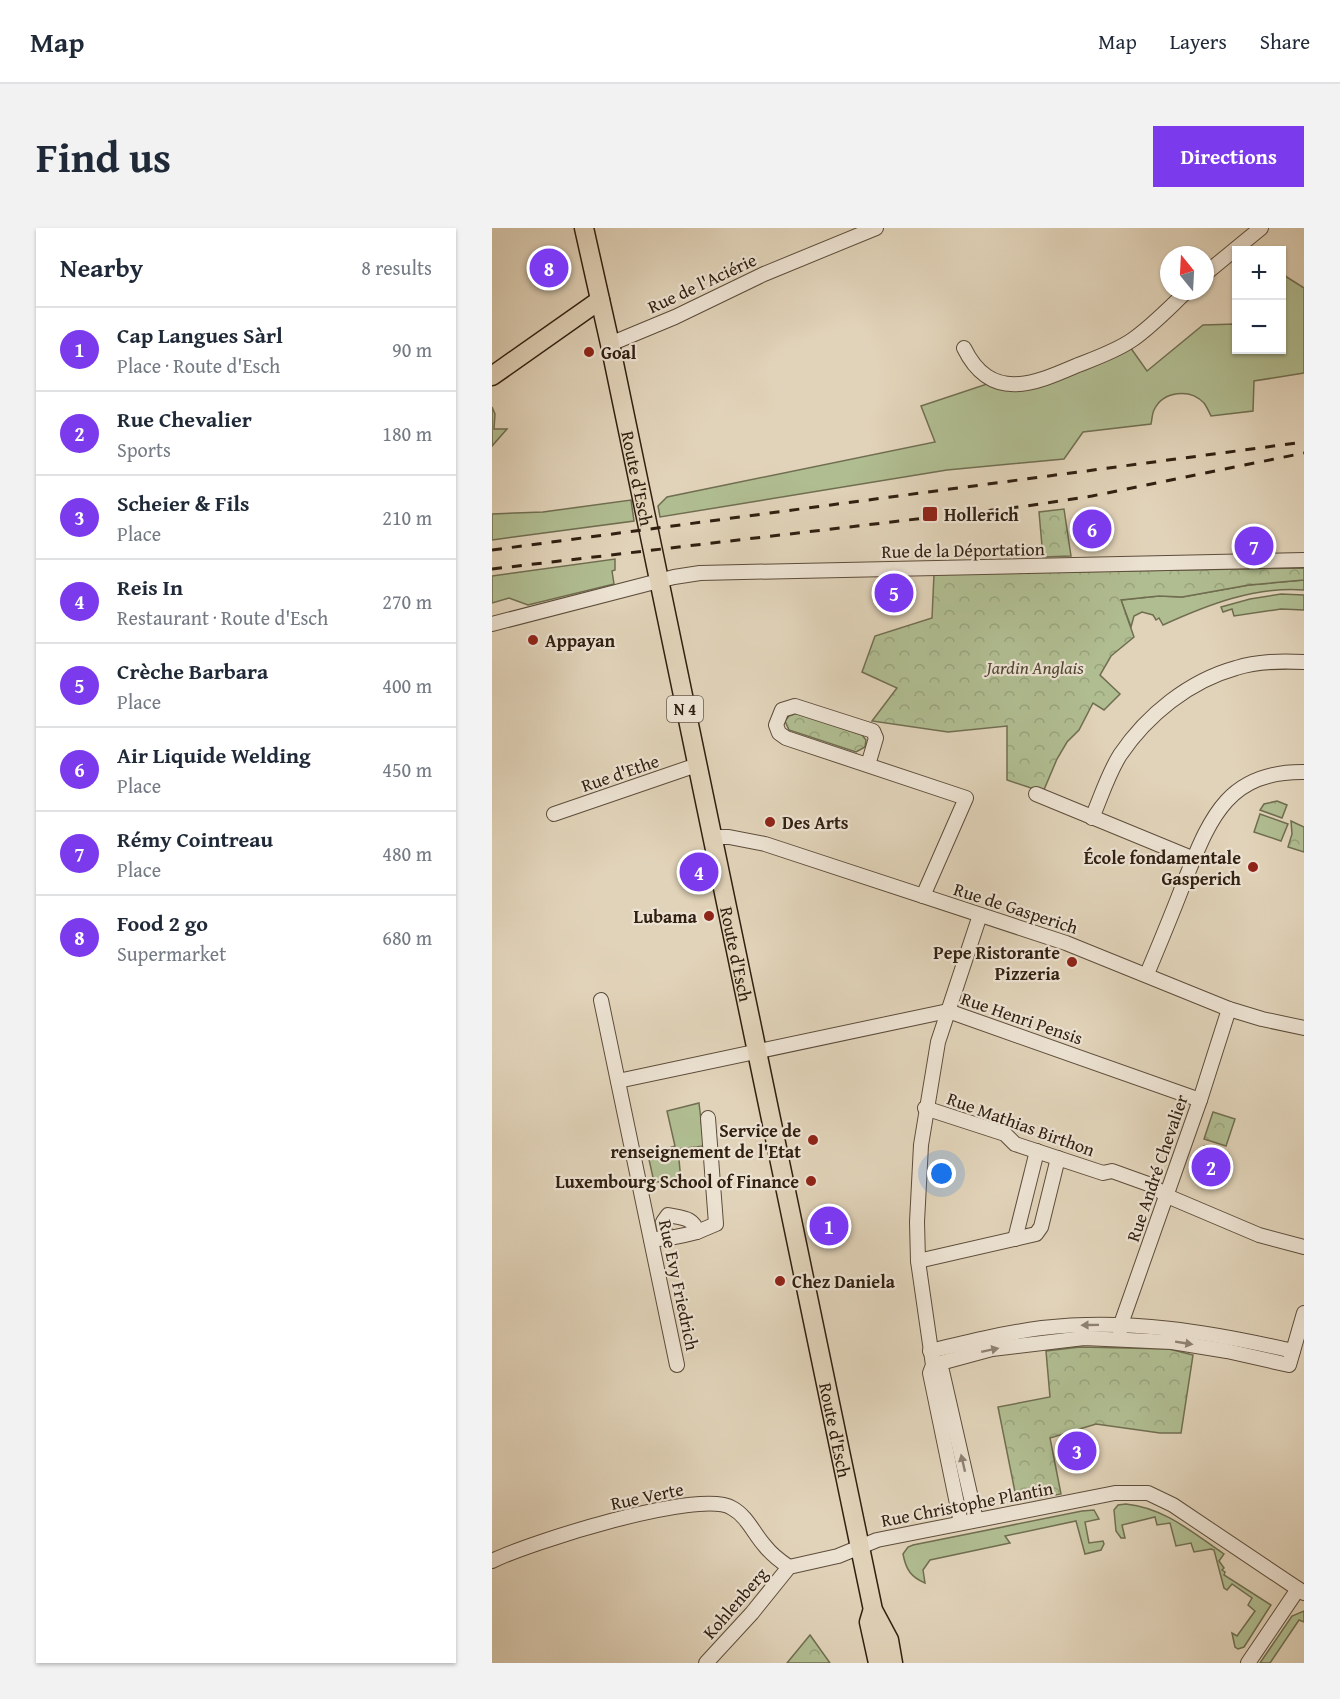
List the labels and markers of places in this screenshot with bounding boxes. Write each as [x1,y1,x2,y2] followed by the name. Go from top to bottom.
[530,246,568,291] pin: 8
[601,339,637,366] place label: Goal
[582,345,596,359] marker: Goal
[944,501,1019,528] place label: Hollerich
[921,505,939,523] marker: Hollerich
[1072,506,1112,552] pin: 6
[1234,524,1274,568] pin: 7
[874,570,914,616] pin: 5
[545,627,615,654] place label: Appayan
[526,633,540,647] marker: Appayan
[782,809,849,836] place label: Des Arts
[763,815,777,829] marker: Des Arts
[1084,844,1241,892] place label: École fondamentale Gasperich
[680,850,718,894] pin: 4
[1246,860,1260,874] marker: École fondamentale Gasperich
[634,903,698,930] place label: Lubama
[702,909,716,923] marker: Lubama
[933,939,1061,987] place label: Pepe Ristorante Pizzeria
[1065,955,1079,969] marker: Pepe Ristorante Pizzeria
[611,1117,801,1165] place label: Service de renseignement de l'Etat
[806,1133,820,1147] marker: Service de renseignement de l'Etat
[1192,1144,1230,1190] pin: 2
[555,1168,799,1195] place label: Luxembourg School of Finance
[804,1174,818,1188] marker: Luxembourg School of Finance
[810,1204,848,1248] pin: 1
[792,1268,896,1295] place label: Chez Daniela
[773,1274,787,1288] marker: Chez Daniela
[1058,1428,1096,1474] pin: 3

